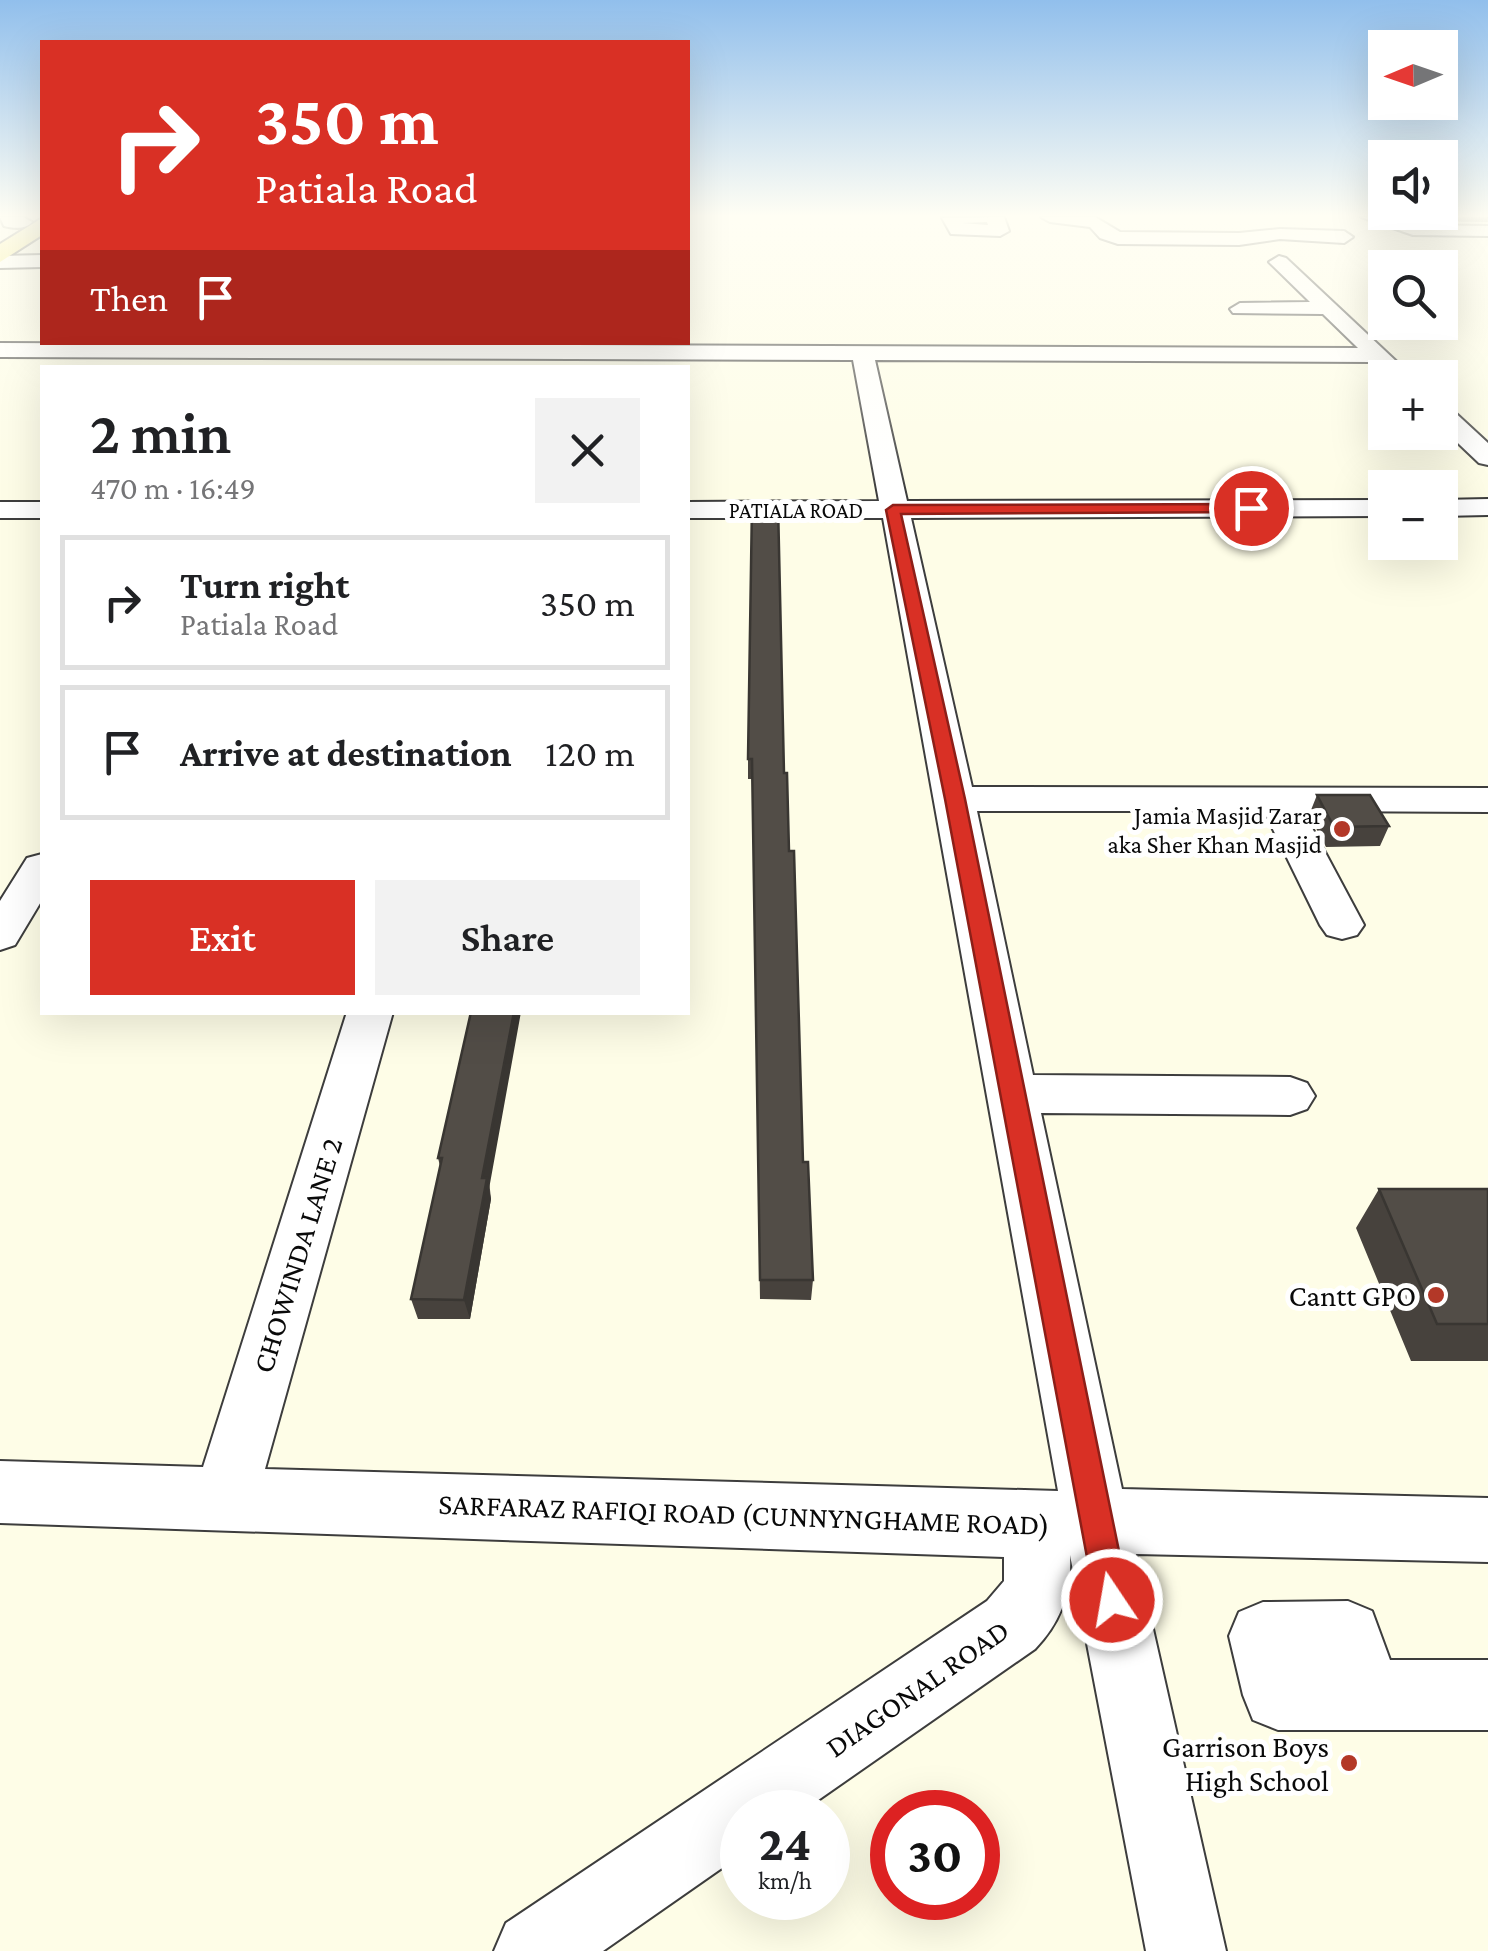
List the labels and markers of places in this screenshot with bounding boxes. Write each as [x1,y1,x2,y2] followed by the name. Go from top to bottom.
[1209,466,1294,551] pin
[1107,802,1322,859] place label: Jamia Masjid Zarar aka Sher Khan Masjid
[1331,818,1353,840] marker: Jamia Masjid Zarar aka Sher Khan Masjid
[1289,1279,1416,1312] place label: Cantt GPO
[1425,1284,1447,1306] marker: Cantt GPO
[1162,1730,1329,1798] place label: Garrison Boys High School
[1338,1752,1360,1774] marker: Garrison Boys High School

